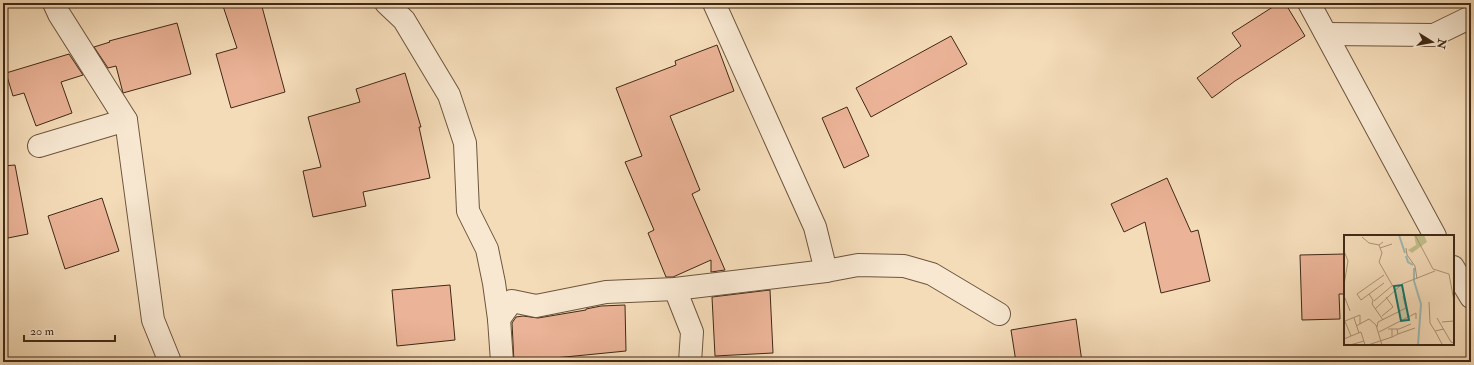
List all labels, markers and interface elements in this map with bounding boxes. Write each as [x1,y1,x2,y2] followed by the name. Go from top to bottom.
[1412,22,1452,62] north arrow
[1434,37,1449,51] text: N
[1344,235,1454,345] inset map
[24,317,115,343] scale bar
[30,324,55,339] text: 20 m

